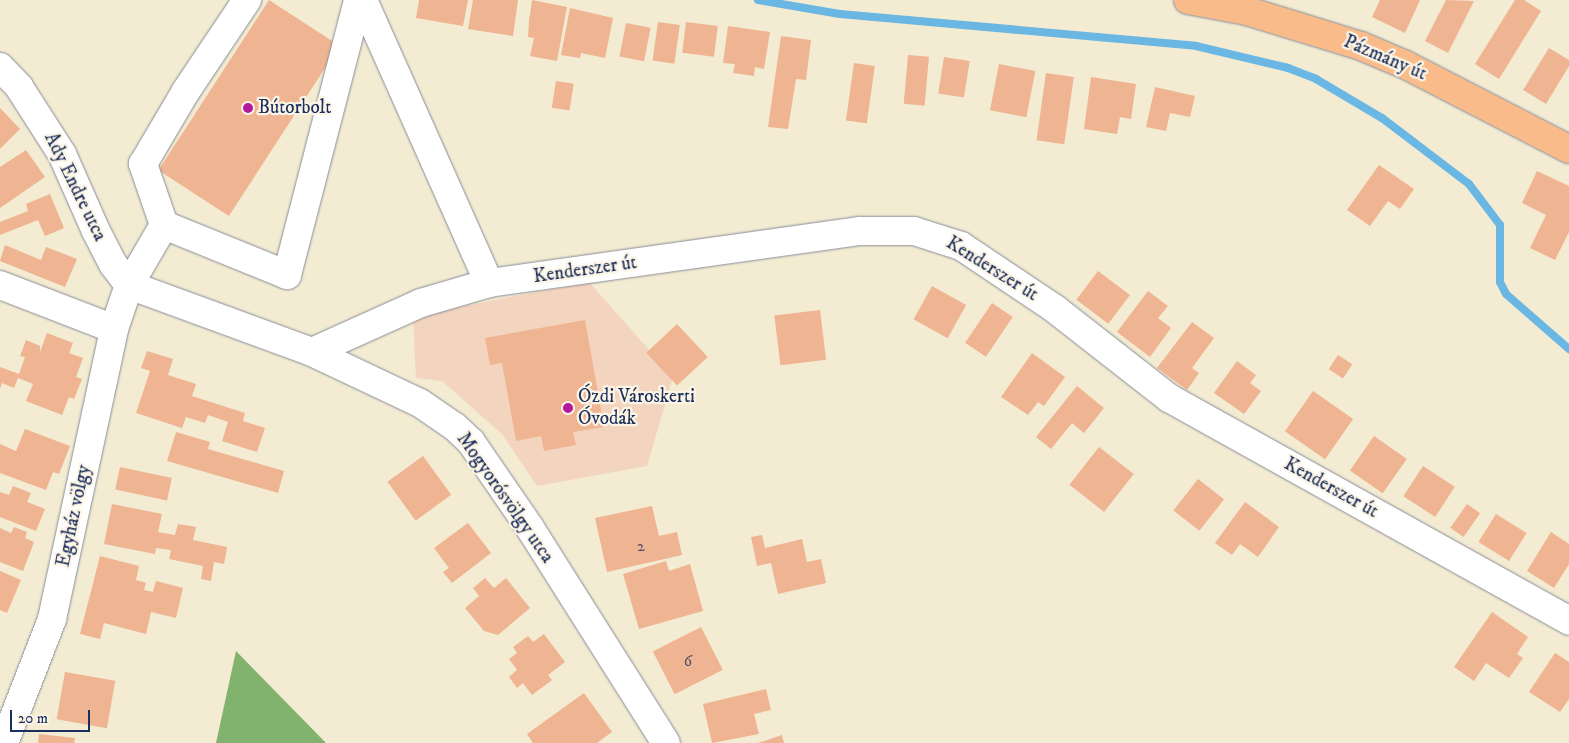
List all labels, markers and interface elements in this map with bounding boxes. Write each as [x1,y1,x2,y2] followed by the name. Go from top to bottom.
[1340,30,1430,86] street label: Pázmány út
[258,97,331,119] place label: Bútorbolt
[242,102,254,114] marker: Bútorbolt
[39,129,111,245] street label: Ady Endre utca
[942,232,1042,306] street label: Kenderszer út
[532,251,638,289] street label: Kenderszer út
[578,386,695,430] place label: Ózdi Városkerti Óvodák
[562,402,574,414] marker: Ózdi Városkerti Óvodák
[452,428,558,568] street label: Mogyorósvölgy utca
[1280,453,1382,523] street label: Kenderszer út
[52,463,96,569] street label: Egyház völgy
[637,536,645,556] house number: 2
[684,651,692,671] house number: 6
[12,700,92,732] scale bar
[18,709,48,728] text: 20 m

